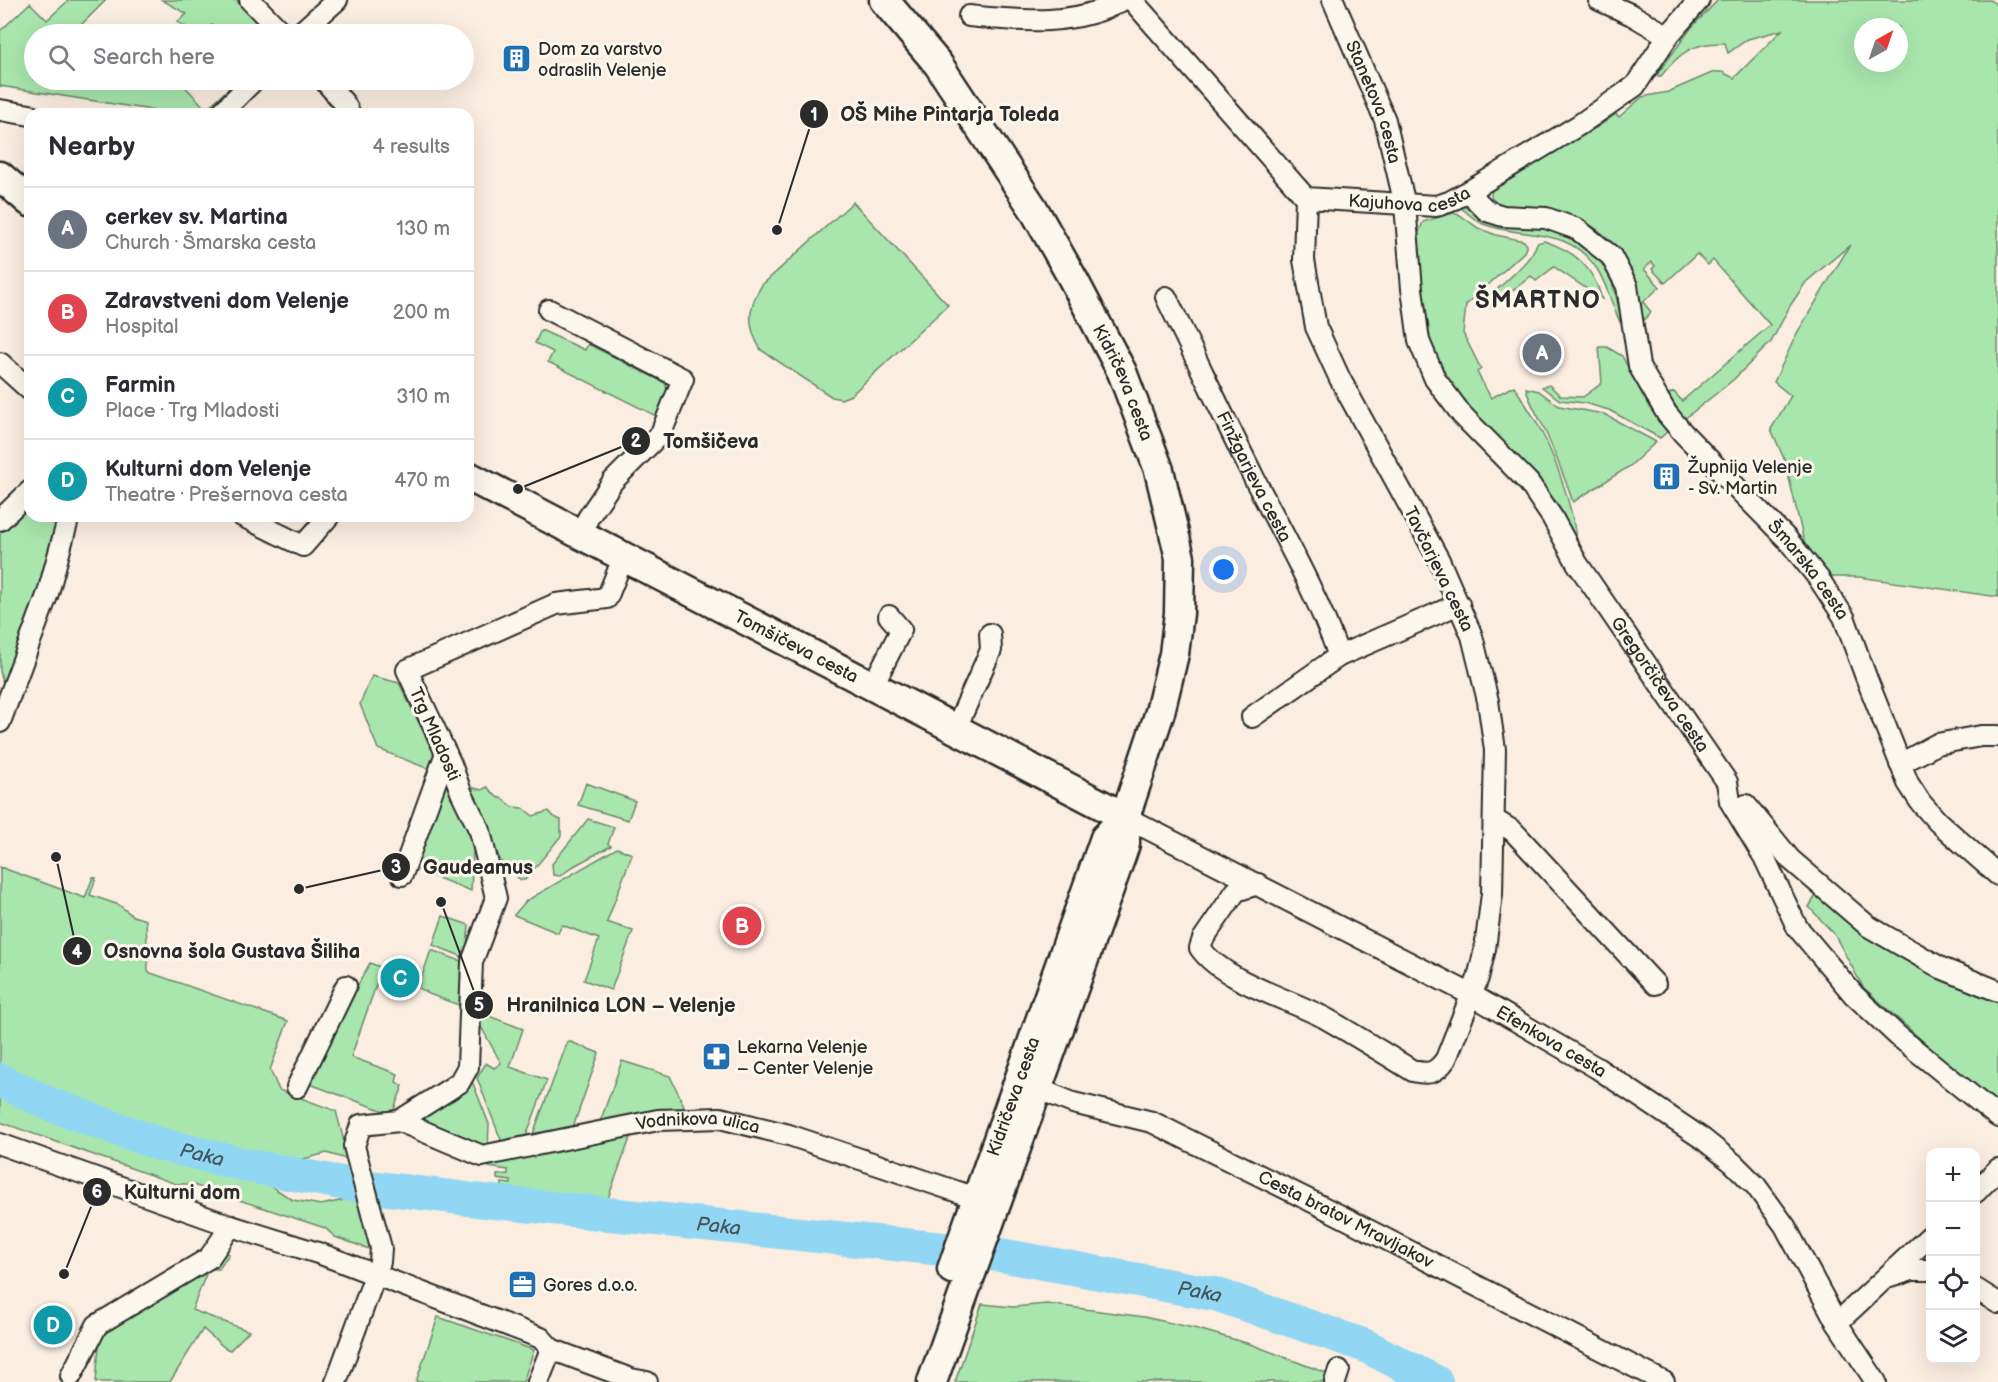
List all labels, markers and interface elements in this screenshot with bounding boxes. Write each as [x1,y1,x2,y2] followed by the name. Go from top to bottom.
[1854,18,1908,72] north arrow
[24,24,474,90] search box
[1341,37,1405,166] street label: Stanetova cesta
[538,39,667,81] place label: Dom za varstvo odraslih Velenje
[45,41,78,74] icon: search
[501,43,533,75] building icon: Dom za varstvo odraslih Velenje
[93,44,215,71] text: Search here
[799,95,1072,133] callout: OŠ Mihe Pintarja Toleda
[840,101,1060,127] text: OŠ Mihe Pintarja Toleda
[810,105,818,126] text: 1
[48,132,135,163] text: Nearby
[372,135,450,159] text: 4 results
[1348,182,1474,217] street label: Kajuhova cesta
[105,204,288,231] text: cerkev sv. Martina
[61,217,74,241] text: A
[396,217,450,241] text: 130 m
[105,231,316,255] text: Church · Šmarska cesta
[1475,284,1601,315] district label: ŠMARTNO
[105,288,349,315] text: Zdravstveni dom Velenje
[60,301,75,325] text: B
[393,301,450,325] text: 200 m
[105,315,178,339] text: Hospital
[1088,321,1157,444] street label: Kidričeva cesta
[1522,330,1562,376] pin: A
[105,372,176,399] text: Farmin
[60,385,75,409] text: C
[396,385,450,409] text: 310 m
[105,399,279,423] text: Place · Trg Mladosti
[1212,408,1296,546] street label: Finžgarjeva cesta
[621,422,771,460] callout: Tomšičeva
[663,430,759,454] text: Tomšičeva
[631,431,642,452] text: 2
[1687,455,1813,499] place label: Župnija Velenje - Sv. Martin
[105,456,311,483] text: Kulturni dom Velenje
[1651,461,1683,493] building icon: Župnija Velenje - Sv. Martin
[61,469,74,493] text: D
[394,469,450,493] text: 470 m
[105,483,348,507] text: Theatre · Prešernova cesta
[1399,503,1478,635] street label: Tavčarjeva cesta
[1763,515,1853,624] street label: Šmarska cesta
[1209,555,1238,584] your location
[731,606,862,688] street label: Tomšičeva cesta
[1606,613,1713,756] street label: Gregorčičeva cesta
[405,684,464,784] street label: Trg Mladosti
[381,848,545,886] callout: Gaudeamus
[423,856,533,880] text: Gaudeamus
[391,857,401,878] text: 3
[722,904,762,948] pin: B
[62,932,373,970] callout: Osnovna šola Gustava Šiliha
[104,938,360,964] text: Osnovna šola Gustava Šiliha
[72,942,83,963] text: 4
[380,956,420,1000] pin: C
[464,986,748,1024] callout: Hranilnica LON – Velenje
[506,994,736,1018] text: Hranilnica LON – Velenje
[474,995,484,1016] text: 5
[1492,1002,1610,1082] street label: Efenkova cesta
[983,1034,1045,1159] street label: Kidričeva cesta
[737,1037,873,1079] place label: Lekarna Velenje – Center Velenje
[700,1041,732,1073] pharmacy icon: Lekarna Velenje – Center Velenje
[634,1108,762,1138] street label: Vodnikova ulica
[177,1138,226,1172] water label: Paka
[1926,1148,1980,1364] map controls
[1926,1148,1980,1202] button: +
[1255,1166,1437,1273] street label: Cesta bratov Mravljakov
[82,1173,253,1211] callout: Kulturni dom
[124,1181,240,1205] text: Kulturni dom
[92,1182,103,1203] text: 6
[1926,1202,1980,1256] button: −
[695,1212,742,1241] water label: Paka
[1926,1256,1980,1310] button: locate
[506,1269,538,1301] office icon: Gores d.o.o.
[543,1275,637,1296] place label: Gores d.o.o.
[1176,1276,1225,1309] water label: Paka
[34,1302,72,1348] pin: D
[1926,1310,1980,1364] button: layers

